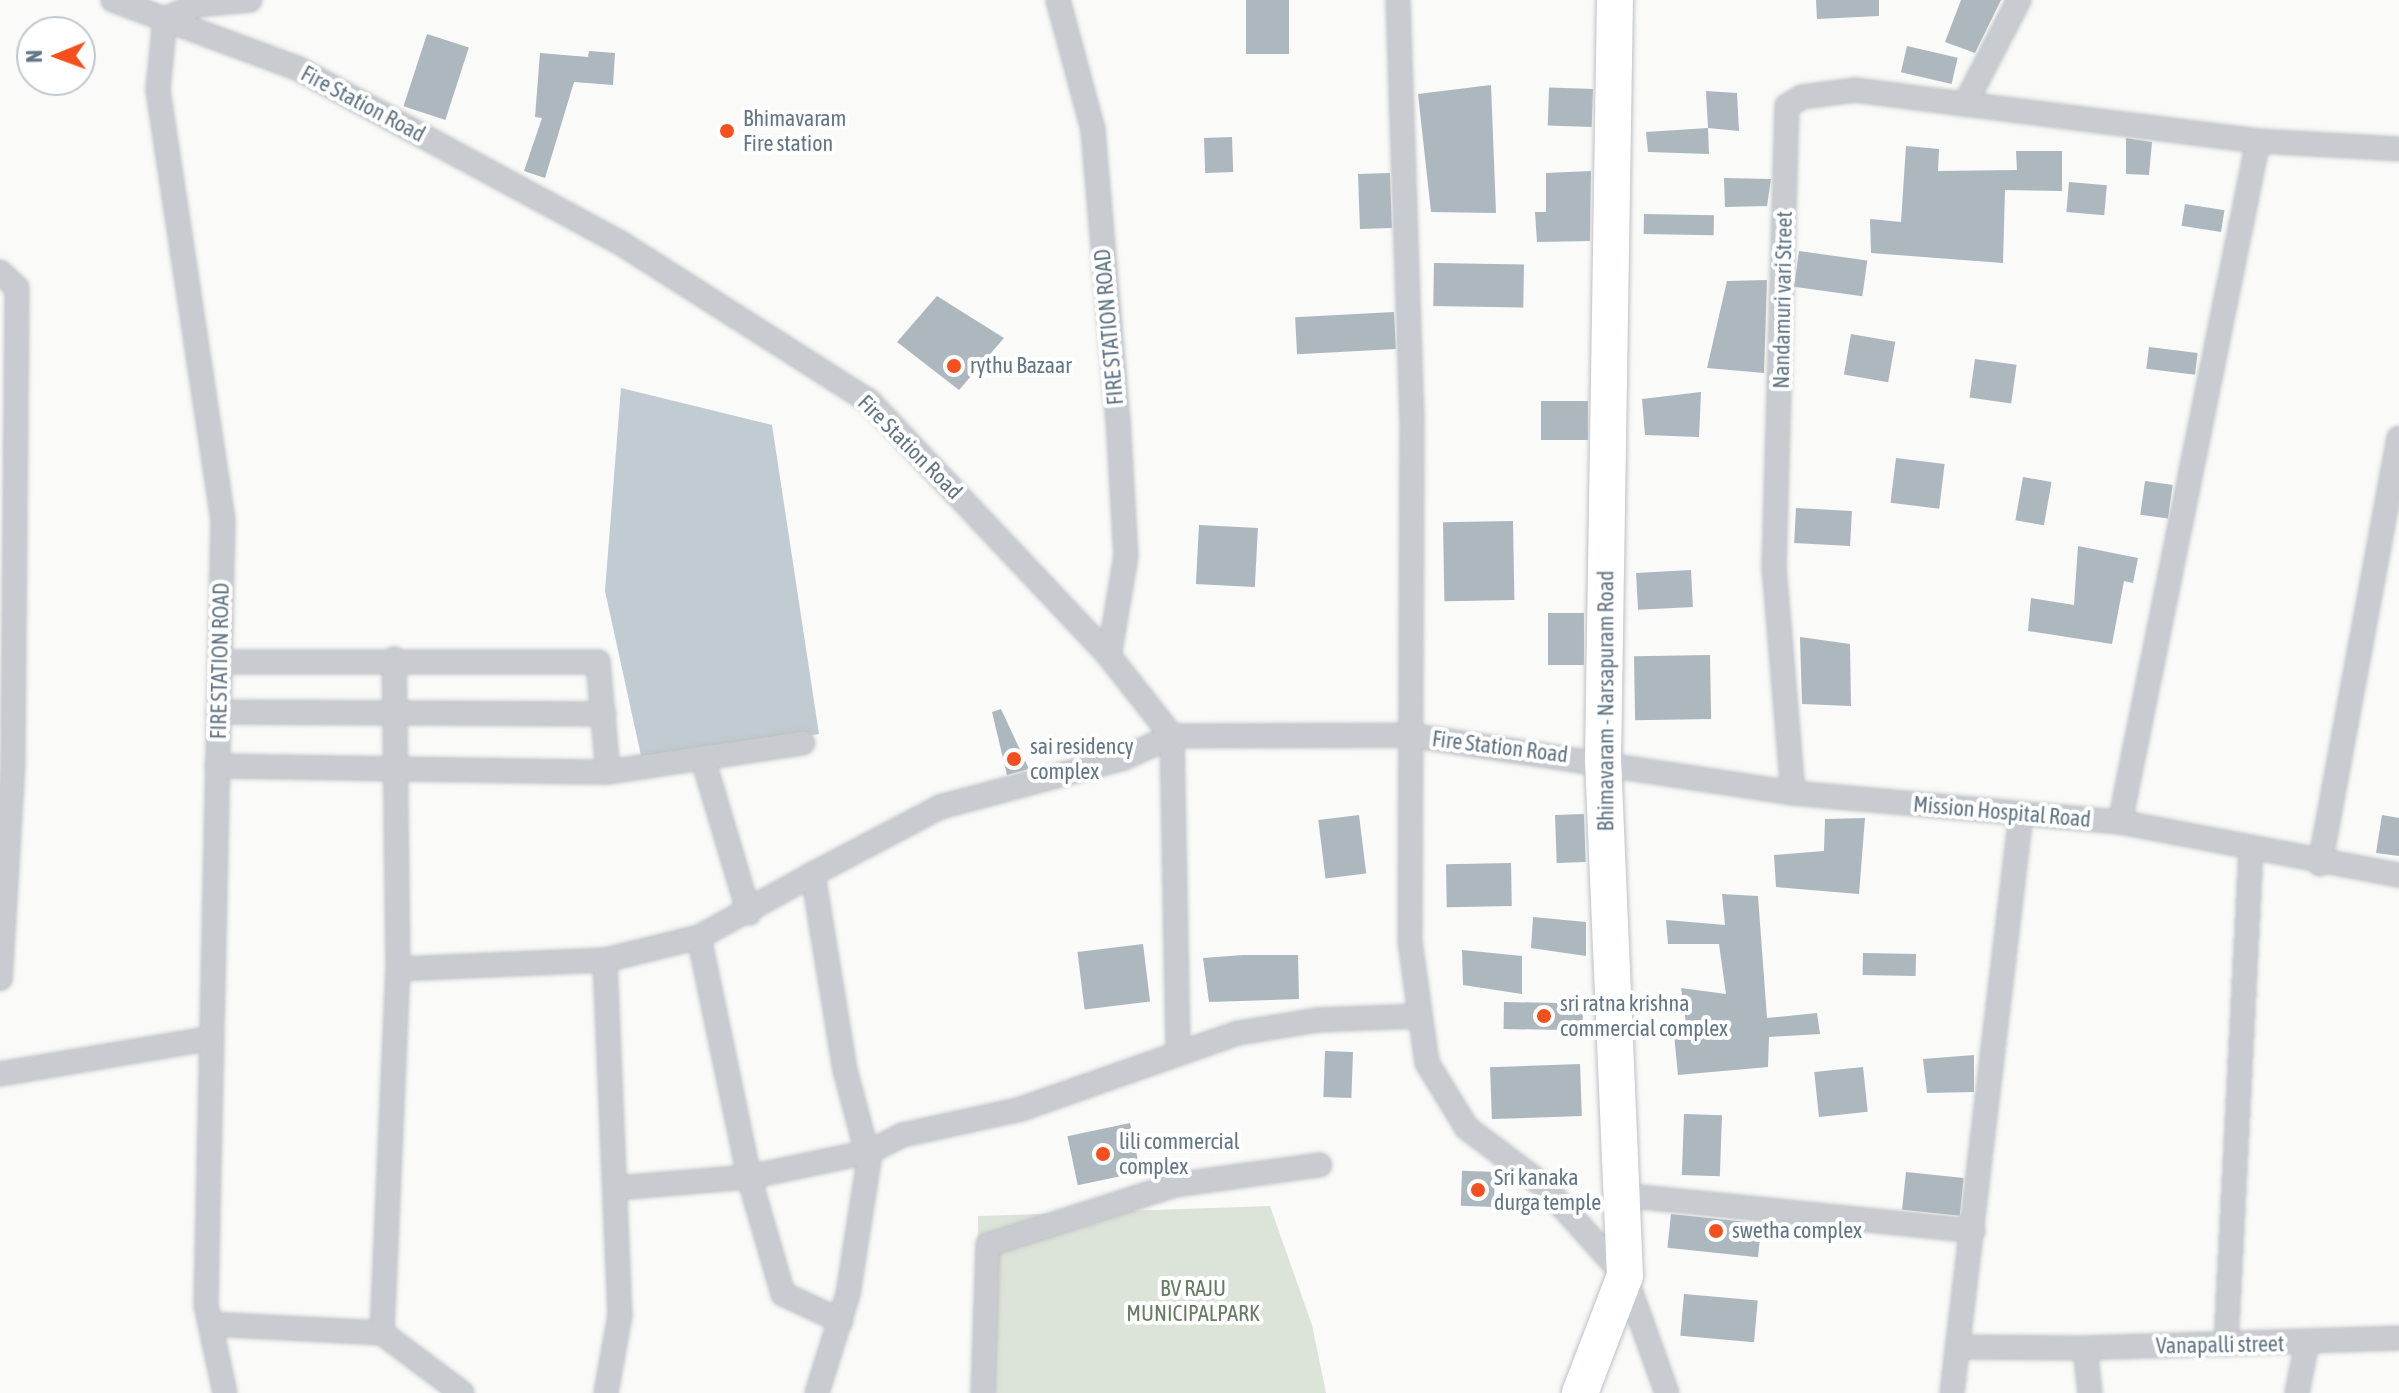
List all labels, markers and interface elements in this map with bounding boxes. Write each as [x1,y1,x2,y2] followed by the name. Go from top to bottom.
[16,16,96,96] north arrow
[21,50,47,63] text: N
[296,60,430,148] street label: Fire Station Road
[743,105,846,156] place label: Bhimavaram Fire station
[718,122,736,140] marker: Bhimavaram Fire station
[1768,211,1798,389] street label: Nandamuri vari Street
[1089,248,1129,406] street label: FIRE STATION ROAD
[970,353,1072,379] place label: rythu Bazaar
[945,357,963,375] marker: rythu Bazaar
[852,389,968,505] street label: Fire Station Road
[1593,571,1619,831] street label: Bhimavaram - Narsapuram Road
[205,582,235,740] street label: FIRE STATION ROAD
[1431,726,1569,768] street label: Fire Station Road
[1030,733,1134,784] place label: sai residency complex
[1005,750,1023,768] marker: sai residency complex
[1912,791,2092,833] street label: Mission Hospital Road
[1560,990,1728,1042] place label: sri ratna krishna commercial complex
[1535,1007,1553,1025] marker: sri ratna krishna commercial complex
[1119,1128,1240,1180] place label: lili commercial complex
[1094,1145,1112,1163] marker: lili commercial complex
[1494,1164,1601,1216] place label: Sri kanaka durga temple
[1469,1181,1487,1199] marker: Sri kanaka durga temple
[1732,1218,1862,1244] place label: swetha complex
[1707,1222,1725,1240] marker: swetha complex
[1126,1275,1260,1326] park label: BV RAJU MUNICIPALPARK
[2156,1331,2284,1359] street label: Vanapalli street

